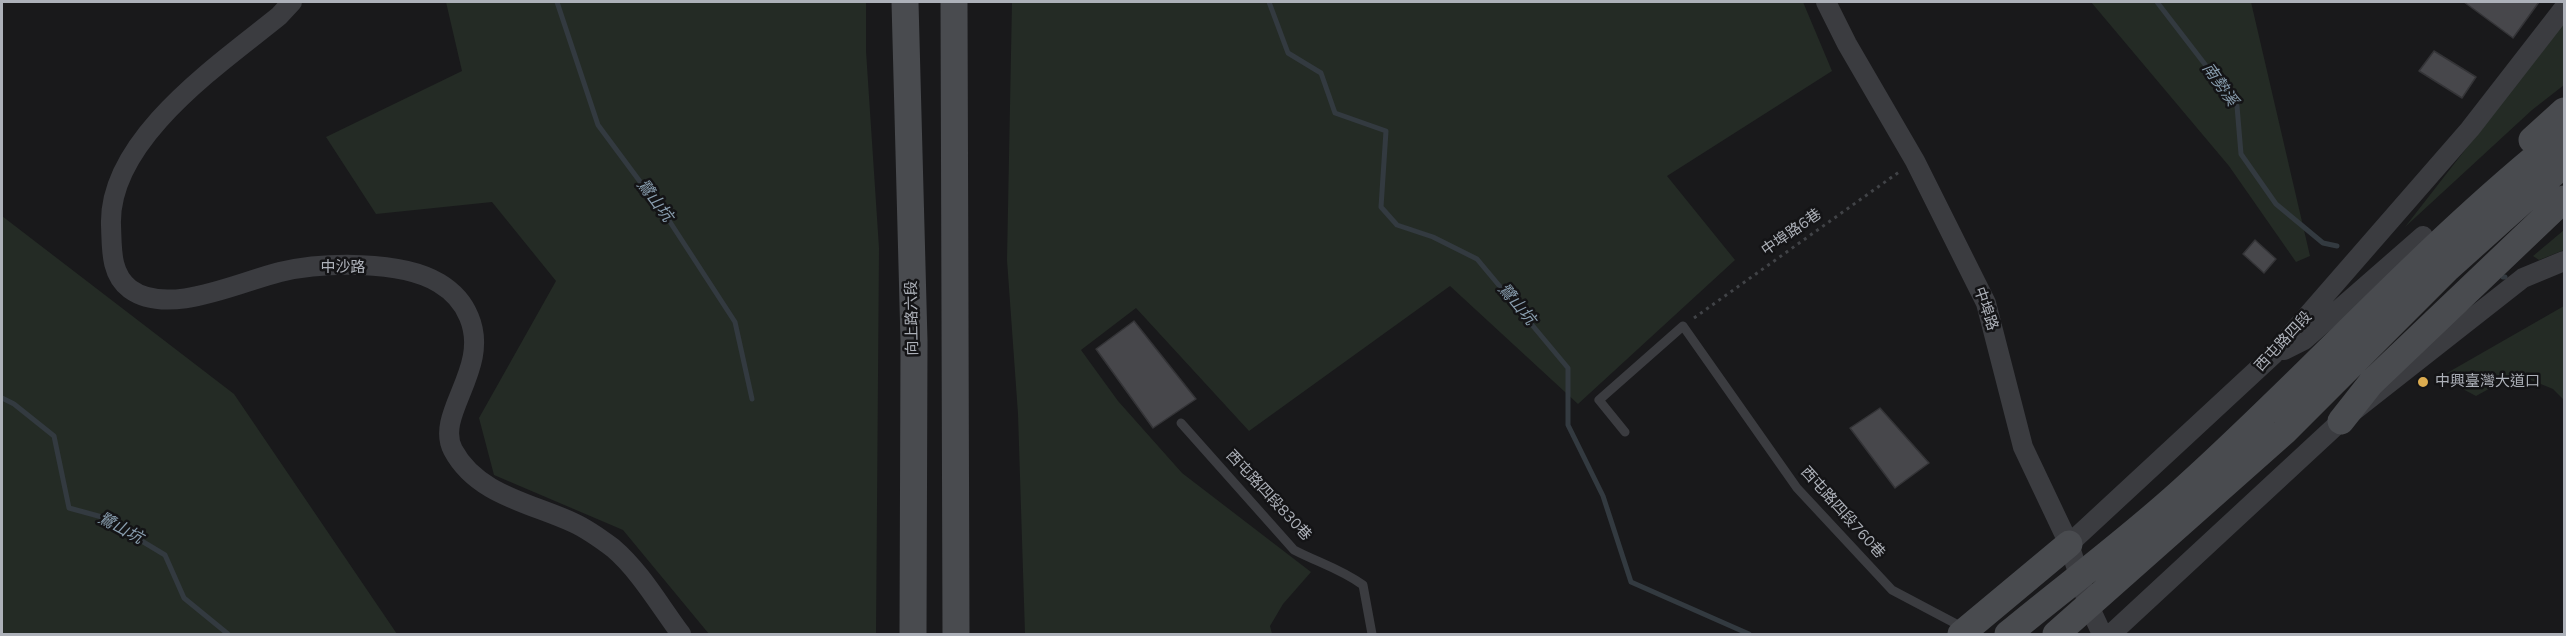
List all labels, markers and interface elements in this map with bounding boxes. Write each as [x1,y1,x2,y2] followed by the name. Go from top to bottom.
[2197,60,2241,110] water label: 南勢溪
[632,176,676,226] water label: 鷺山坑
[1759,206,1825,260] street label: 中埠路6巷
[321,259,365,277] street label: 中沙路
[903,280,923,356] street label: 向上路六段
[1493,280,1539,330] water label: 鷺山坑
[1969,285,2001,333] street label: 中埠路
[2252,308,2316,376] street label: 西屯路四段
[2435,373,2540,391] place label: 中興臺灣大道口
[2416,375,2430,389] marker: 中興臺灣大道口
[1222,447,1314,545] street label: 西屯路四段830巷
[1796,464,1888,562] street label: 西屯路四段760巷
[94,509,146,549] water label: 鷺山坑

